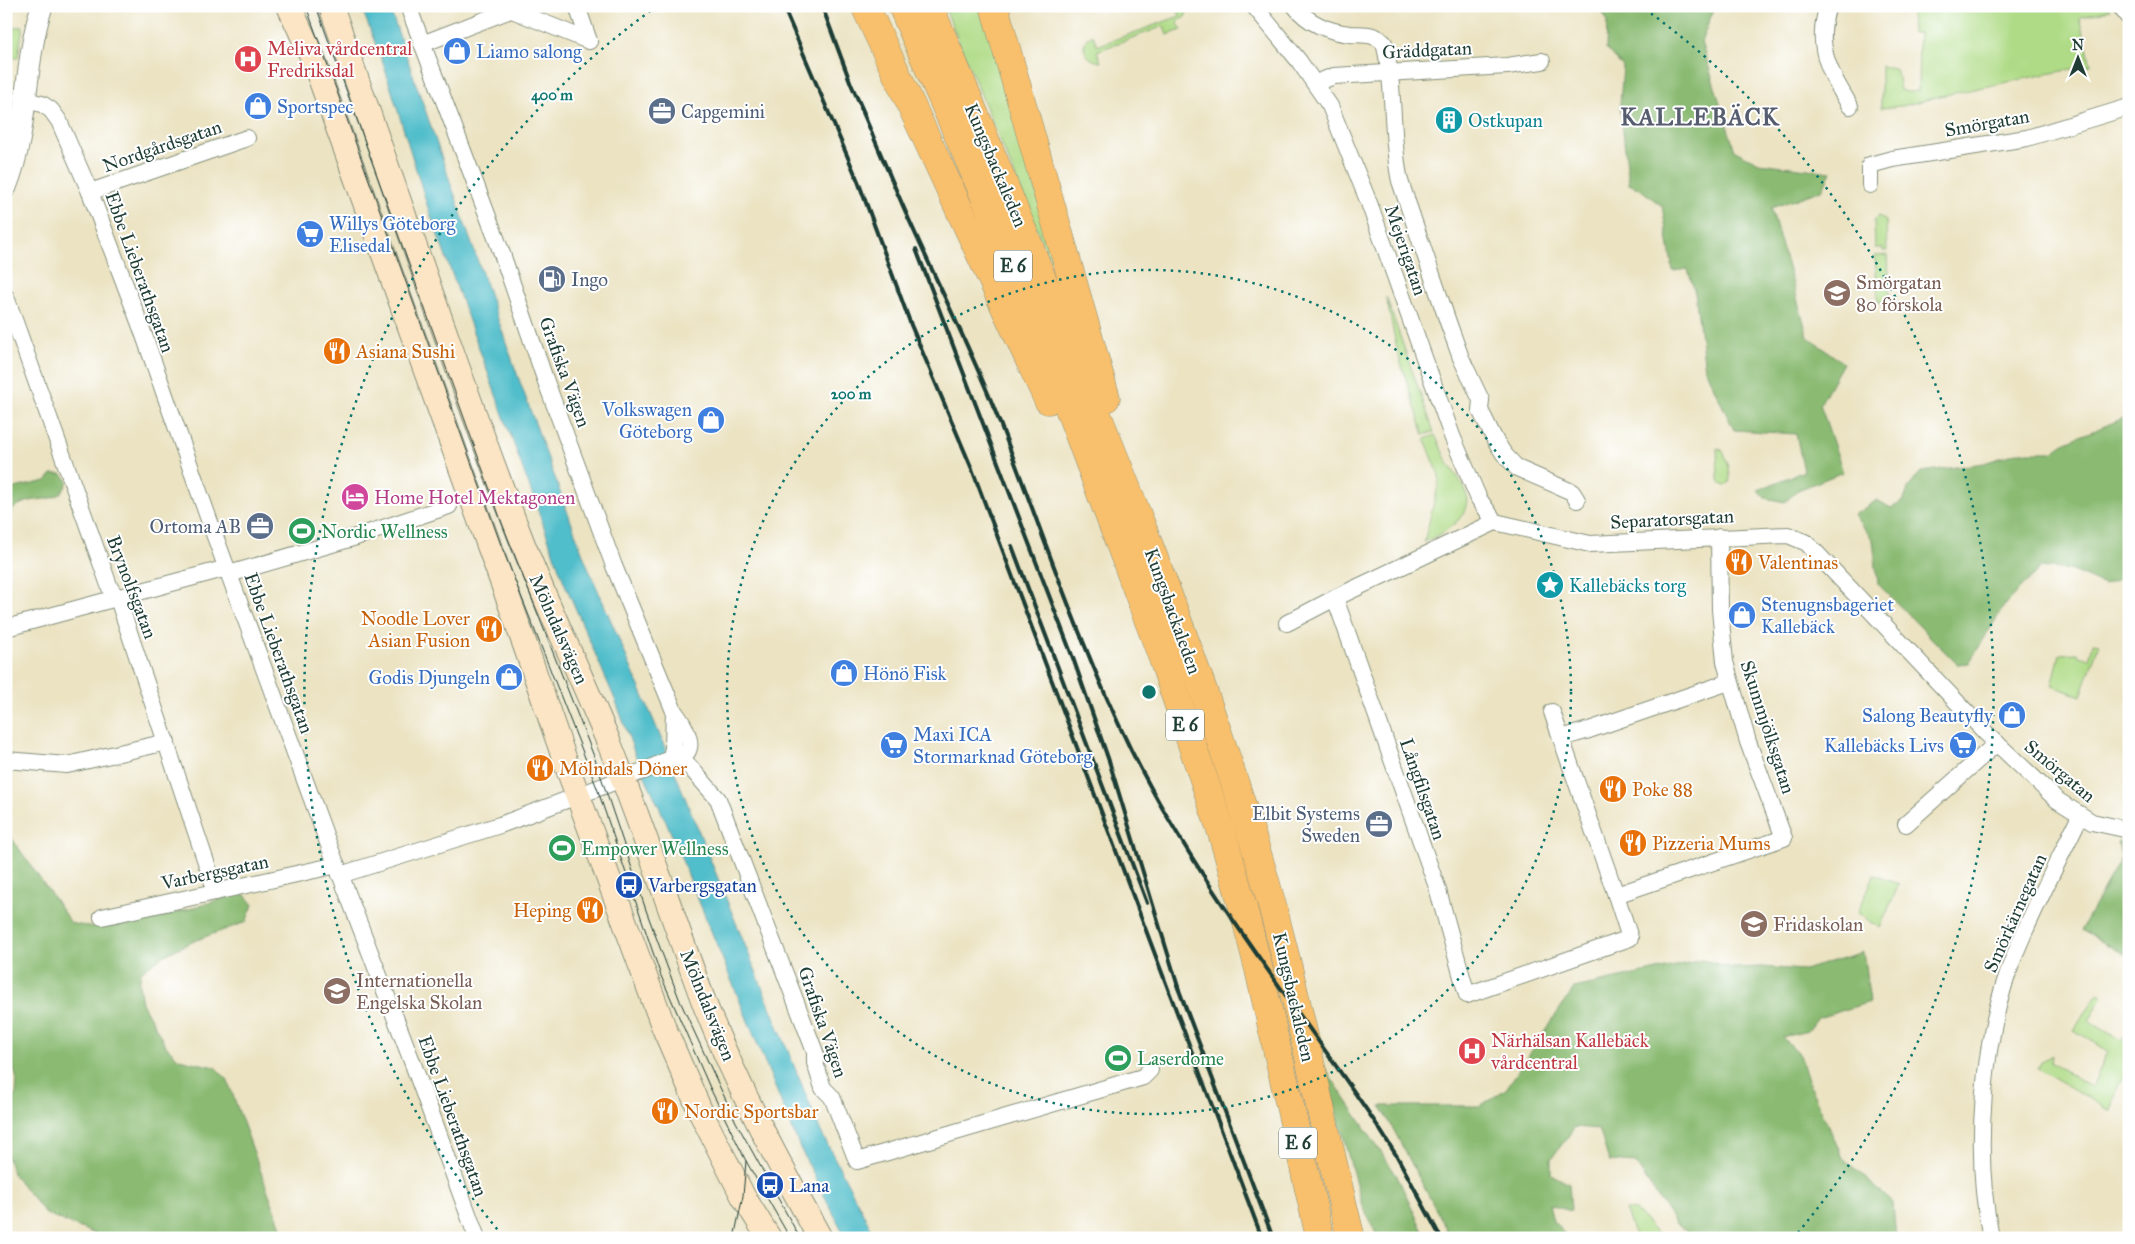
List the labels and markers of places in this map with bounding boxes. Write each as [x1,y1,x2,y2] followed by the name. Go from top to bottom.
[442,36,472,66] shop icon: Liamo salong
[267,37,413,82] place label: Meliva vårdcentral Fredriksdal
[476,40,582,64] place label: Liamo salong
[233,44,263,74] hospital icon: Meliva vårdcentral Fredriksdal
[243,91,273,121] shop icon: Sportspec
[277,95,353,118] place label: Sportspec
[647,96,677,126] office icon: Capgemini
[681,100,765,124] place label: Capgemini
[1434,105,1464,135] building icon: Ostkupan
[1468,109,1543,132] place label: Ostkupan
[329,212,455,257] place label: Willys Göteborg Elisedal
[295,219,325,249] supermarket icon: Willys Göteborg Elisedal
[537,264,567,294] fuel station icon: Ingo
[571,268,608,292] place label: Ingo
[1856,271,1944,316] place label: Smörgatan 80 förskola
[1822,278,1852,308] school or university icon: Smörgatan 80 förskola
[322,336,352,366] restaurant icon: Asiana Sushi
[355,340,455,363] place label: Asiana Sushi
[601,398,692,444] place label: Volkswagen Göteborg
[696,405,726,435] shop icon: Volkswagen Göteborg
[340,482,370,512] hotel icon: Home Hotel Mektagonen
[374,486,575,510] place label: Home Hotel Mektagonen
[245,511,275,541] office icon: Ortoma AB
[150,515,241,538] place label: Ortoma AB
[287,516,317,546] sports icon: Nordic Wellness
[321,520,448,543] place label: Nordic Wellness
[1724,547,1754,577] restaurant icon: Valentinas
[1757,551,1838,574] place label: Valentinas
[1535,570,1565,600] place icon: Kallebäcks torg
[1569,574,1686,598] place label: Kallebäcks torg
[1761,593,1894,638] place label: Stenugnsbageriet Kallebäck
[1727,600,1757,630] shop icon: Stenugnsbageriet Kallebäck
[361,607,471,652] place label: Noodle Lover Asian Fusion
[474,614,504,644] restaurant icon: Noodle Lover Asian Fusion
[829,658,859,688] shop icon: Hönö Fisk
[494,662,524,692] shop icon: Godis Djungeln
[863,662,947,685] place label: Hönö Fisk
[368,666,490,690] place label: Godis Djungeln
[1140,683,1158,701] centre of rings
[1997,700,2027,730] shop icon: Salong Beautyfly
[1862,704,1994,728] place label: Salong Beautyfly
[913,723,1092,769] place label: Maxi ICA Stormarknad Göteborg
[879,730,909,760] supermarket icon: Maxi ICA Stormarknad Göteborg
[1948,730,1978,760] supermarket icon: Kallebäcks Livs
[1824,734,1944,757] place label: Kallebäcks Livs
[525,753,555,783] restaurant icon: Mölndals Döner
[559,757,688,780] place label: Mölndals Döner
[1598,774,1628,804] restaurant icon: Poke 88
[1632,778,1693,801] place label: Poke 88
[1252,802,1360,847] place label: Elbit Systems Sweden
[1364,809,1394,839] office icon: Elbit Systems Sweden
[1618,828,1648,858] restaurant icon: Pizzeria Mums
[1652,832,1771,855] place label: Pizzeria Mums
[547,833,577,863] sports icon: Empower Wellness
[581,837,729,860] place label: Empower Wellness
[614,870,644,900] bus stop icon: Varbergsgatan
[647,874,757,898] place label: Varbergsgatan
[575,895,605,925] restaurant icon: Heping
[513,899,571,923] place label: Heping
[1739,909,1769,939] school or university icon: Fridaskolan
[1773,913,1863,936] place label: Fridaskolan
[356,969,482,1015] place label: Internationella Engelska Skolan
[322,976,352,1006] school or university icon: Internationella Engelska Skolan
[1490,1029,1649,1074] place label: Närhälsan Kallebäck vårdcentral
[1457,1036,1487,1066] hospital icon: Närhälsan Kallebäck vårdcentral
[1103,1043,1133,1073] sports icon: Laserdome
[1137,1047,1224,1070] place label: Laserdome
[650,1096,680,1126] restaurant icon: Nordic Sportsbar
[684,1100,819,1123] place label: Nordic Sportsbar
[755,1170,785,1200] bus stop icon: Lana
[789,1174,830,1197] place label: Lana

